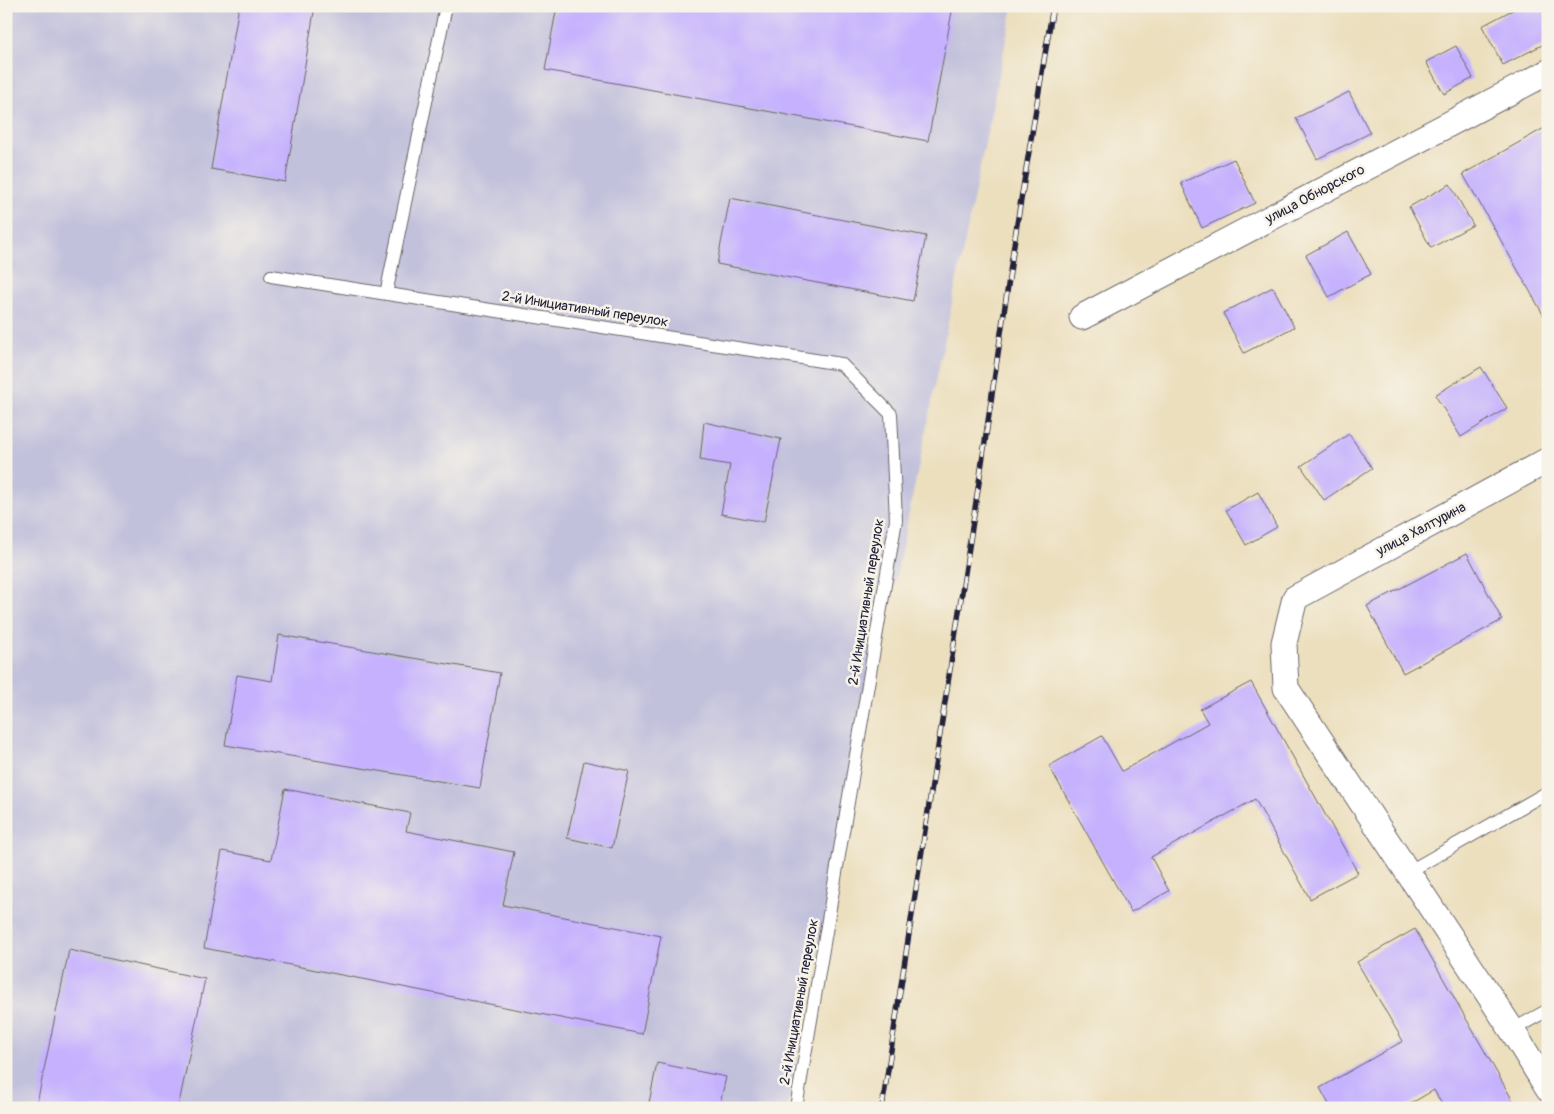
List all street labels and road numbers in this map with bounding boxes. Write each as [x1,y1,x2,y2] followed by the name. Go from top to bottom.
[1262,160,1368,228] street label: улица Обнорского
[501,287,669,331] street label: 2-й Инициативный переулок
[1373,498,1469,560] street label: улица Халтурина
[844,518,888,686] street label: 2-й Инициативный переулок
[776,918,822,1086] street label: 2-й Инициативный переулок

